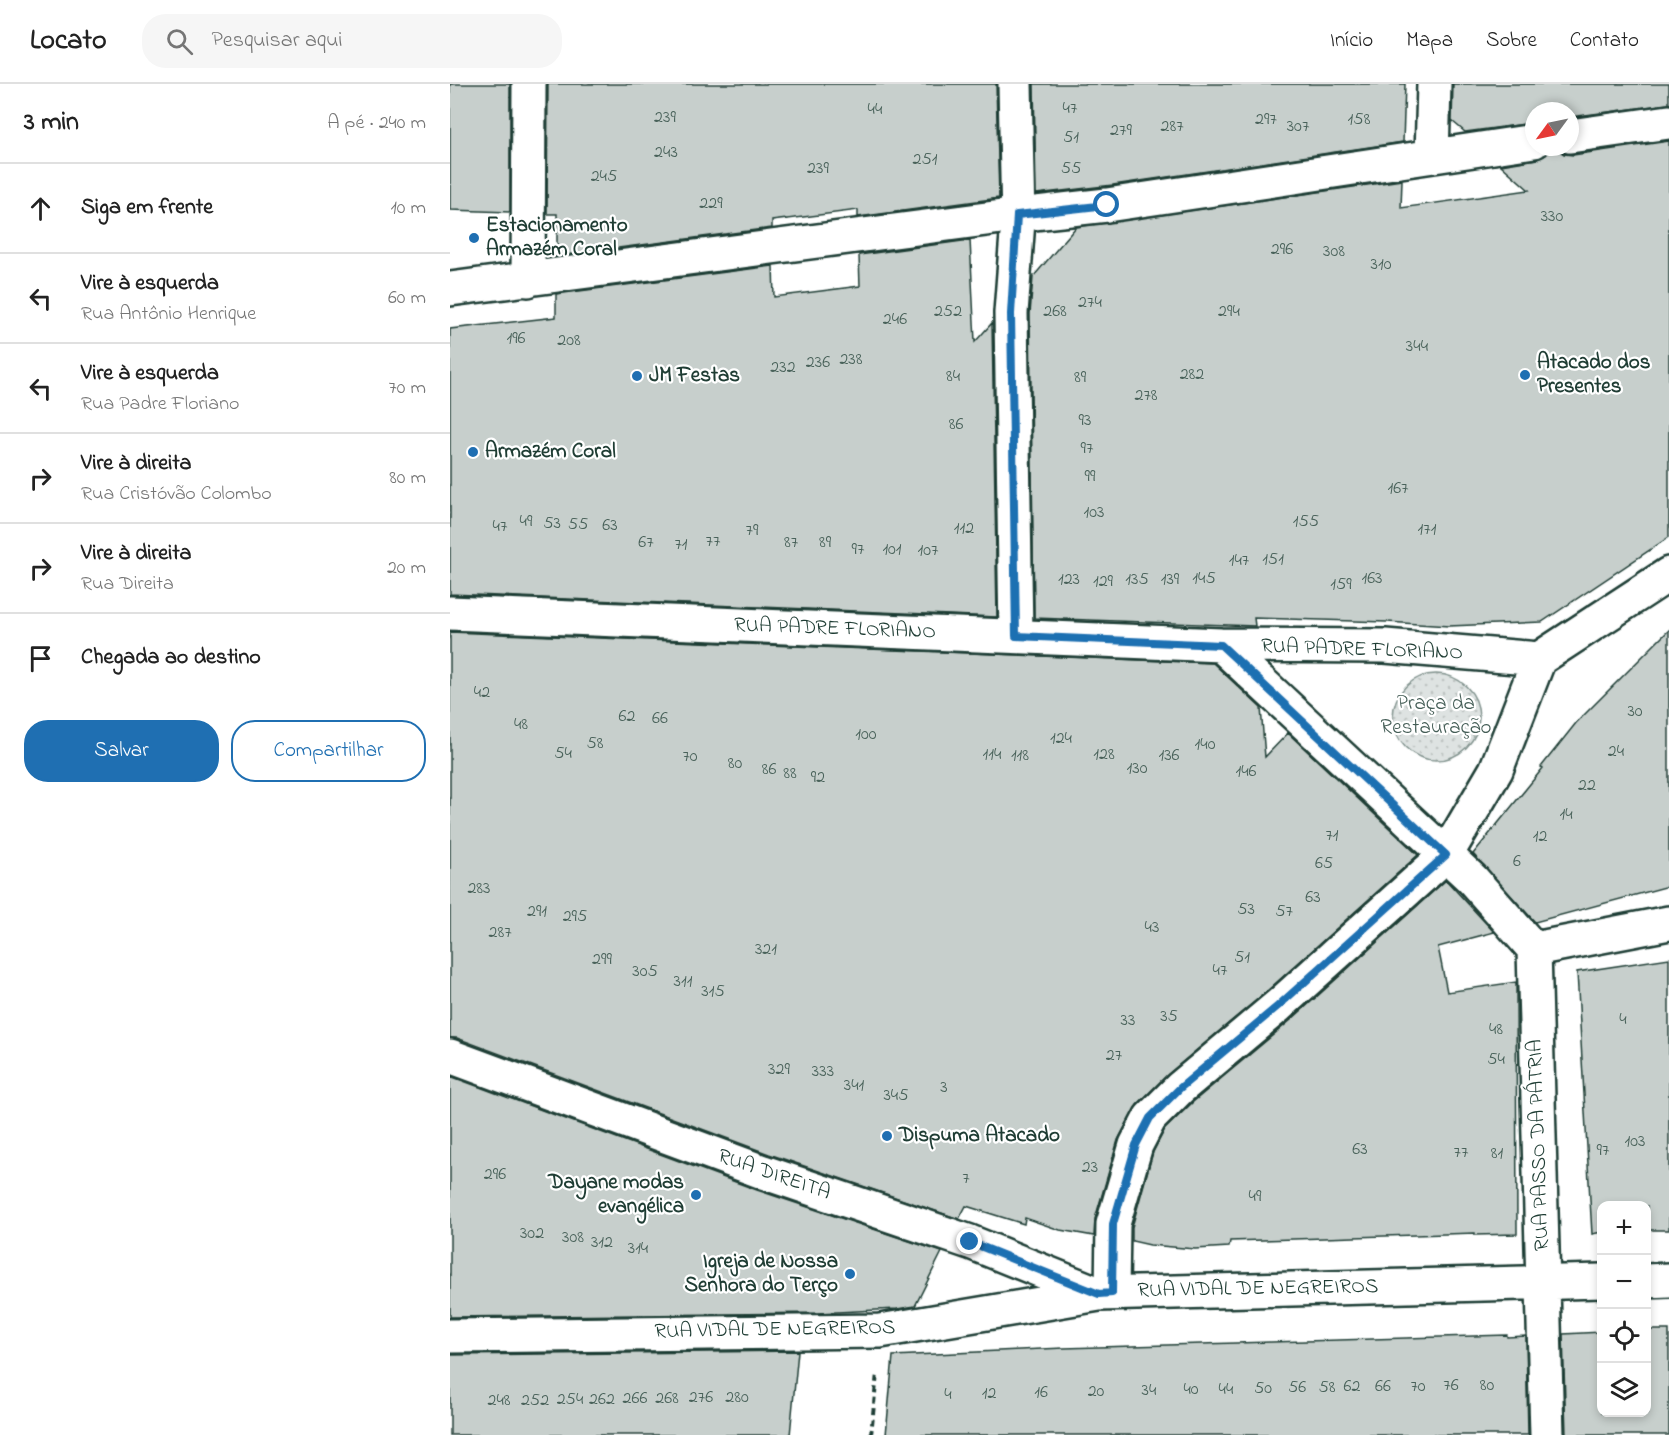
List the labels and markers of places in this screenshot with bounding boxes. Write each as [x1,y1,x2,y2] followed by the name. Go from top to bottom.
[486,211,628,265] place label: Estacionamento Armazém Coral
[467,231,481,245] marker: Estacionamento Armazém Coral
[1537,348,1651,402] place label: Atacado dos Presentes
[649,361,740,391] place label: JM Festas
[1518,368,1532,382] marker: Atacado dos Presentes
[630,369,644,383] marker: JM Festas
[485,437,616,467] place label: Armazém Coral
[466,445,480,459] marker: Armazém Coral
[898,1121,1060,1151] place label: Dispuma Atacado
[880,1129,894,1143] marker: Dispuma Atacado
[547,1168,684,1224] place label: Dayane modas evangélica
[689,1188,703,1202] marker: Dayane modas evangélica
[685,1247,838,1301] place label: Igreja de Nossa Senhora do Terço
[843,1267,857,1281] marker: Igreja de Nossa Senhora do Terço

